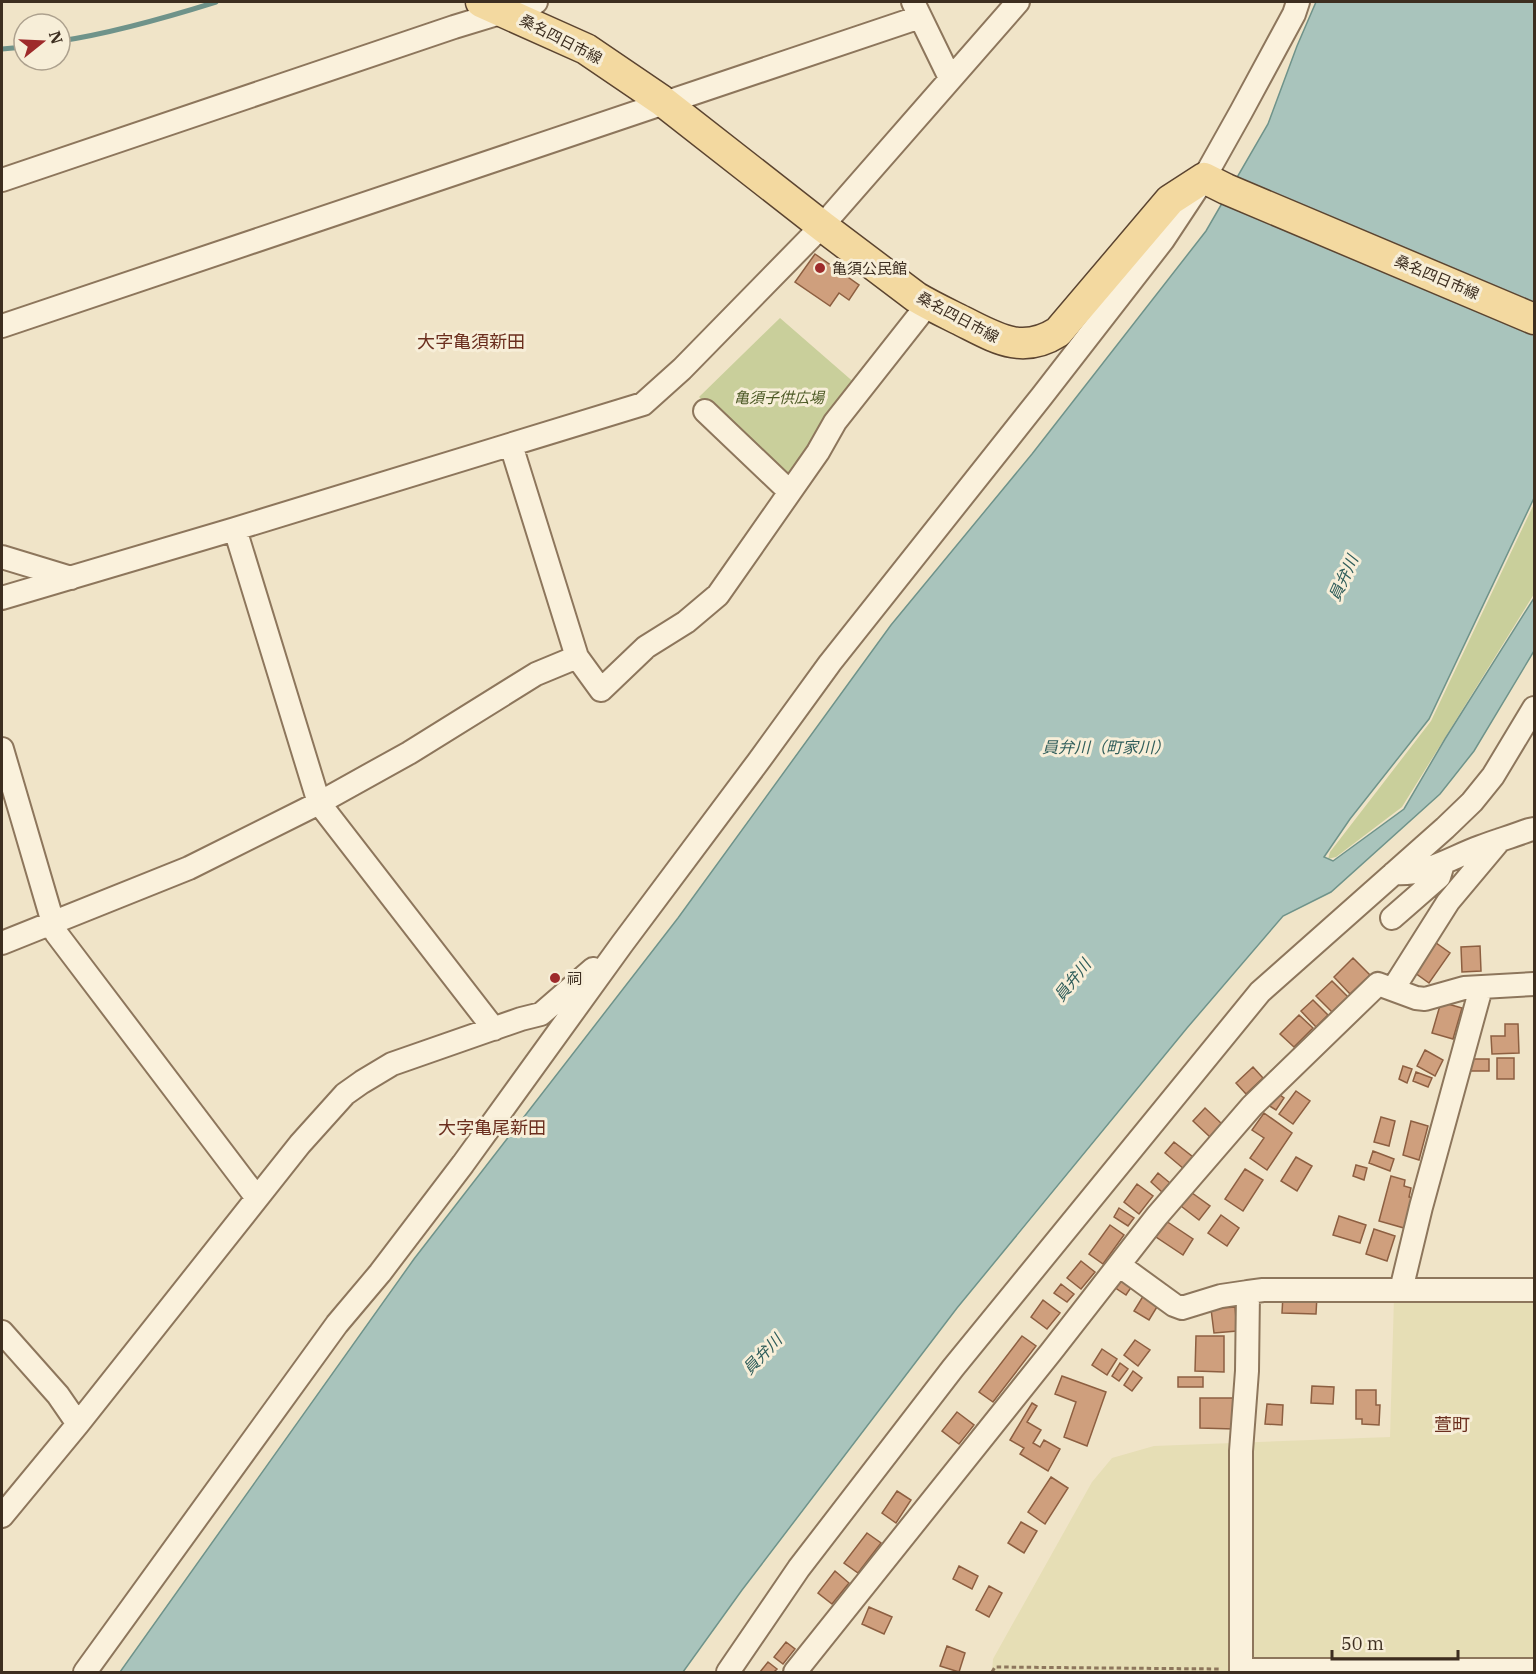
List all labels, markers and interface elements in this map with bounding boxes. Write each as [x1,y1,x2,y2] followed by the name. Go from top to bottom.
[517,10,605,68] street label: 桑名四日市線
[12,12,72,72] north arrow
[45,28,68,46] text: N
[1392,251,1482,303] street label: 桑名四日市線
[832,259,907,278] place label: 亀須公民館
[813,261,827,275] marker: 亀須公民館
[914,287,1002,347] street label: 桑名四日市線
[417,330,525,353] district label: 大字亀須新田
[734,388,826,407] park label: 亀須子供広場
[1324,550,1363,604] water label: 員弁川
[1042,737,1170,757] water label: 員弁川（町家川）
[1049,953,1096,1005] water label: 員弁川
[567,969,582,988] place label: 祠
[548,971,562,985] marker: 祠
[438,1116,546,1139] district label: 大字亀尾新田
[738,1328,787,1378] water label: 員弁川
[1434,1413,1470,1436] district label: 萱町
[1332,1623,1458,1661] scale bar
[1341,1632,1384,1655] text: 50 m

